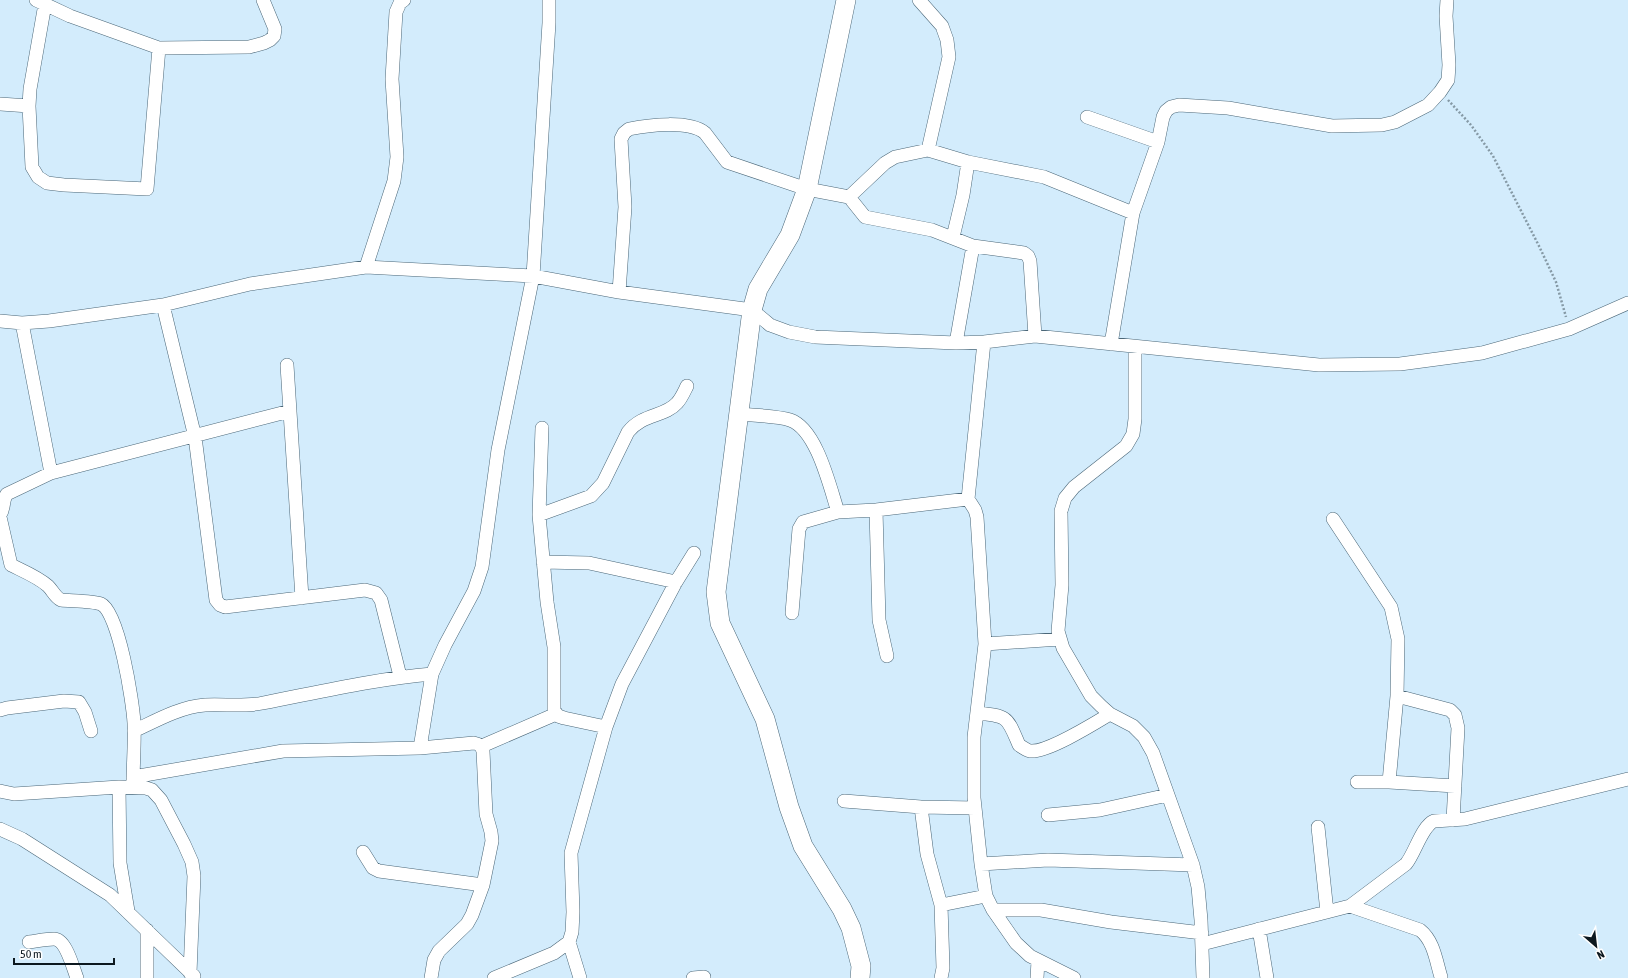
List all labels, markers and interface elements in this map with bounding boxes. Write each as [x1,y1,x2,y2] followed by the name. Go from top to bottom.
[1576,926,1616,966] north arrow
[14,940,114,966] scale bar
[20,947,42,961] text: 50 m
[1595,948,1606,962] text: N

